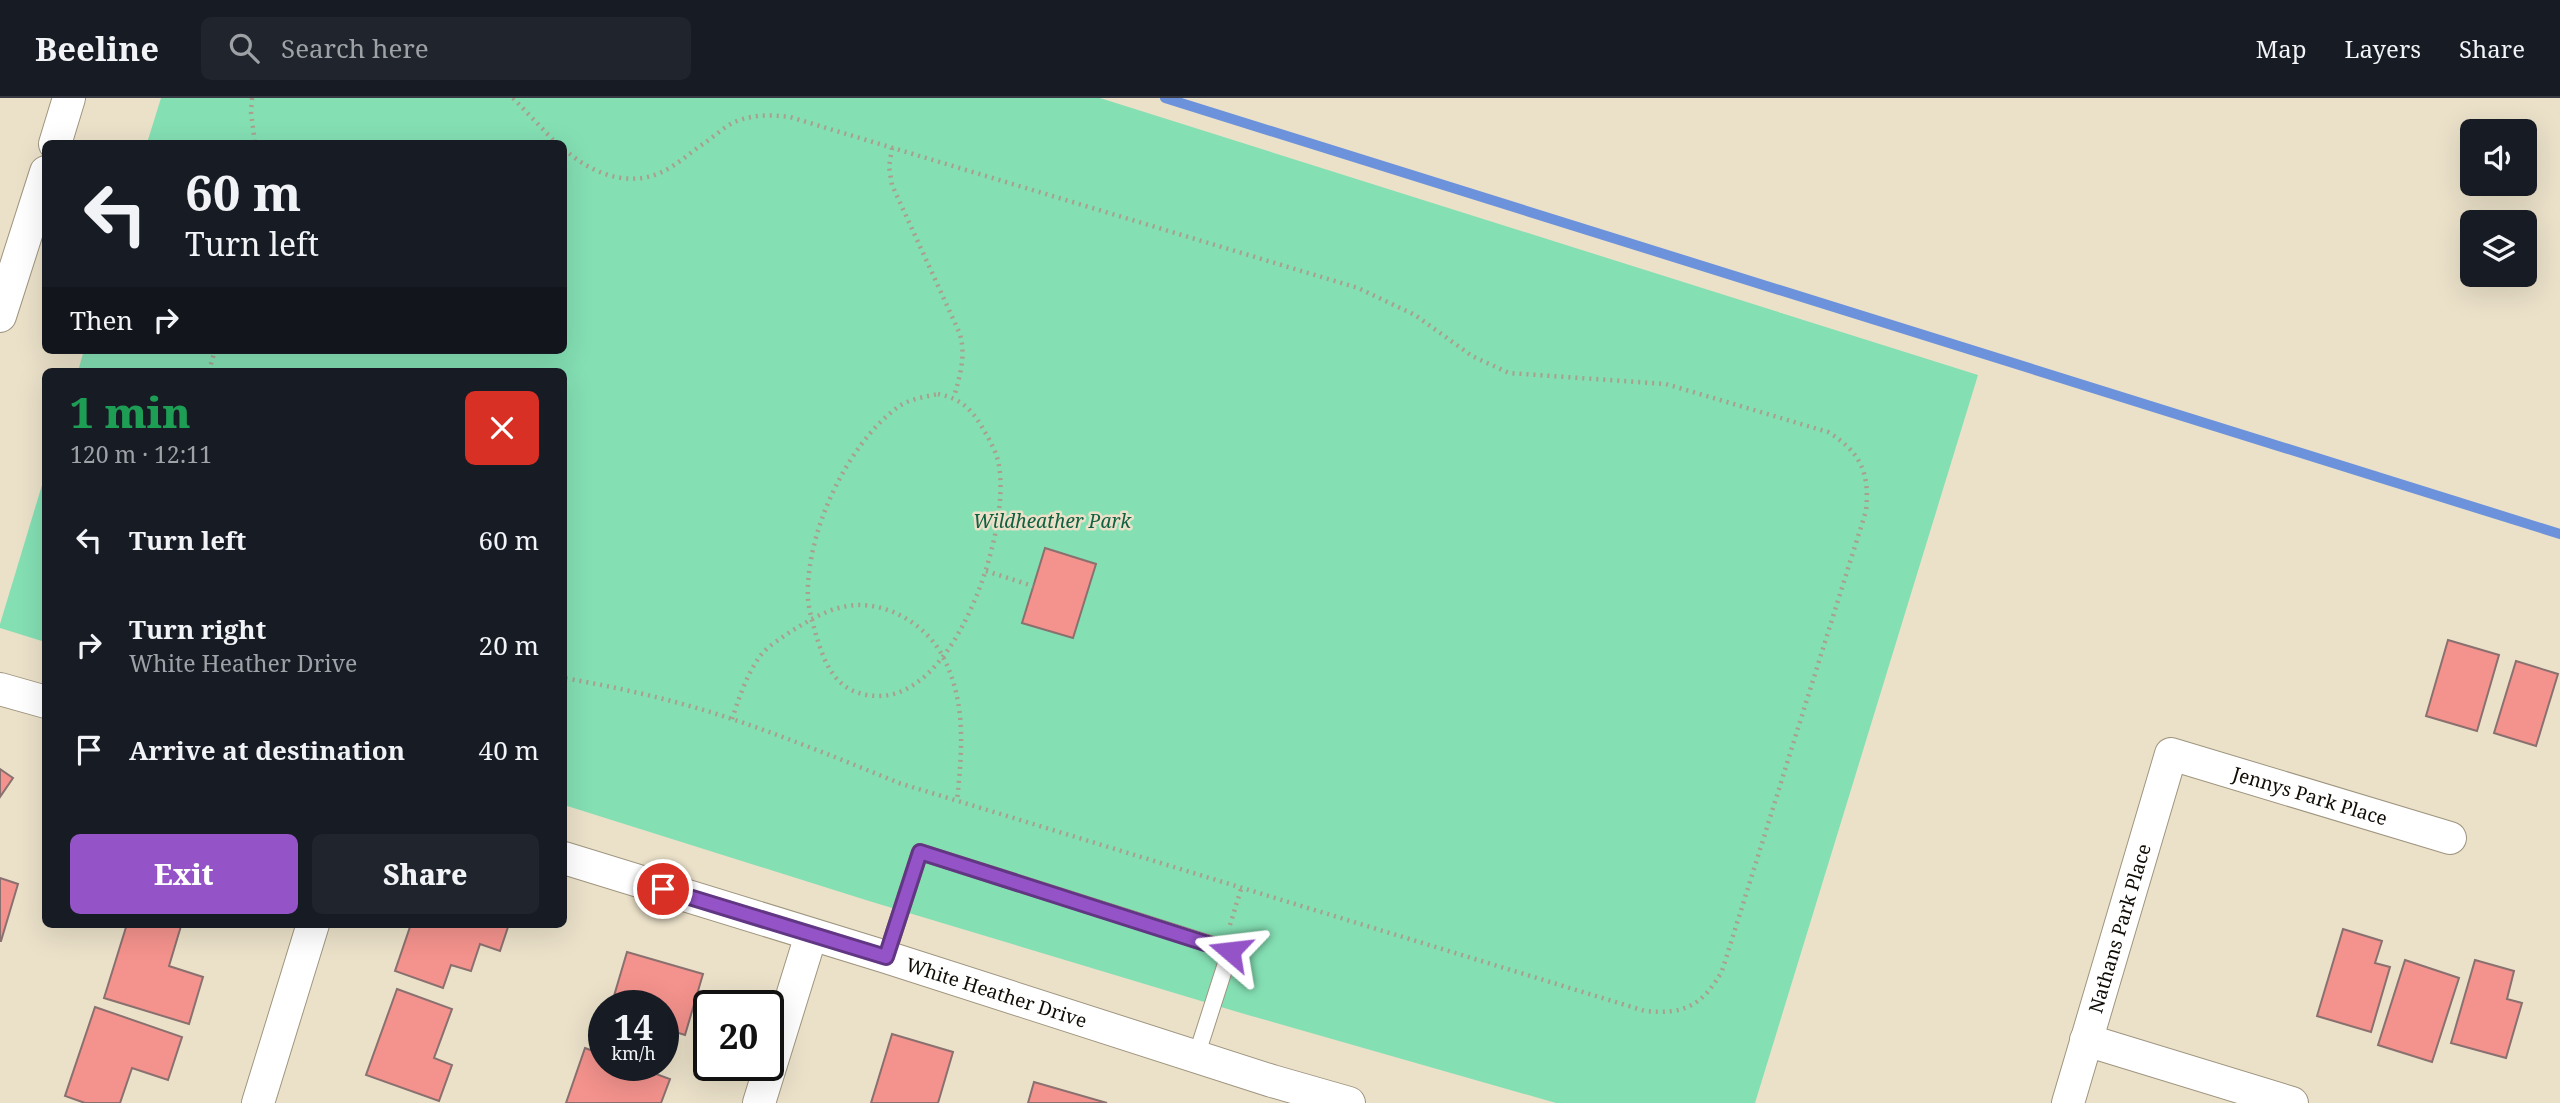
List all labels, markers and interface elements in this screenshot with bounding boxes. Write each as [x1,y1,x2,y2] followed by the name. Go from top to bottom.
[201,17,691,80] search box
[35,26,159,71] text: Beeline
[225,29,263,67] icon: search
[281,30,429,66] text: Search here
[2256,32,2307,65] text: Map
[2345,32,2421,65] text: Layers
[2459,32,2525,65] text: Share
[2460,119,2537,287] map controls
[2460,119,2537,196] button: sound
[185,159,301,225] text: 60 m
[70,168,161,259] icon: left
[2460,210,2537,287] button: layers
[185,222,319,265] text: Turn left
[147,301,185,339] icon: right
[70,302,133,338] text: Then
[70,383,191,440] text: 1 min
[465,391,539,465] button: close
[70,438,212,470] text: 120 m · 12:11
[973,508,1132,534] park label: Wildheather Park
[70,521,108,559] icon: left
[129,522,246,558] text: Turn left
[479,522,539,558] text: 60 m
[129,611,266,647] text: Turn right
[70,626,108,664] icon: right
[479,627,539,663] text: 20 m
[129,647,357,679] text: White Heather Drive
[70,731,108,769] icon: arrive
[129,732,405,768] text: Arrive at destination
[479,732,539,768] text: 40 m
[2229,760,2390,831] street label: Jennys Park Place
[70,834,298,914] button: Exit
[312,834,539,914] button: Share
[2082,841,2157,1016] street label: Nathans Park Place
[633,859,693,919] pin
[644,870,682,908] icon: arrive
[1193,914,1267,988] position arrow
[903,951,1090,1034] street label: White Heather Drive
[693,990,784,1081] speed limit sign: 20
[614,1003,653,1050] text: 14
[611,1041,656,1065] text: km/h

